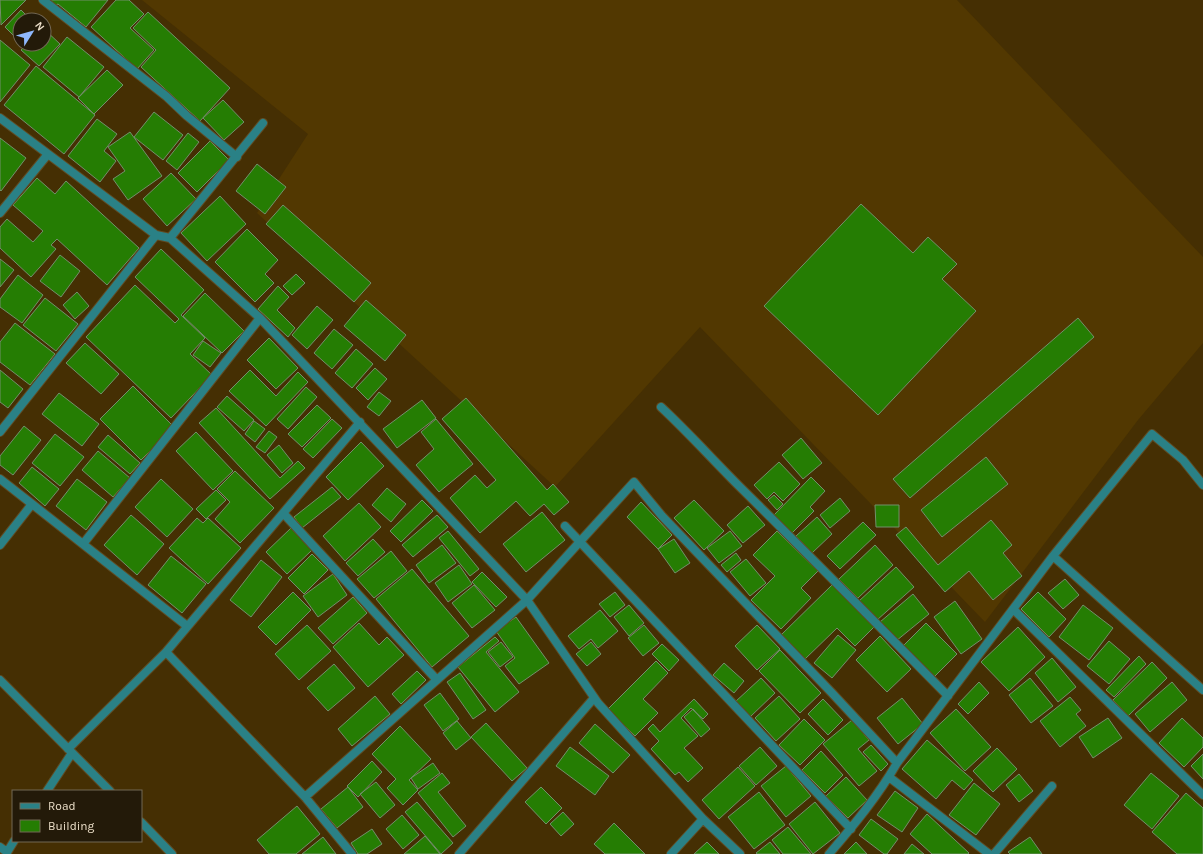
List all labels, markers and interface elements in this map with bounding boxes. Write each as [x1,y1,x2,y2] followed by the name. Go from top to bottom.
[12,12,52,52] north arrow
[32,19,47,33] text: N
[12,790,142,842] legend
[48,799,76,813] text: Road
[48,819,95,833] text: Building

